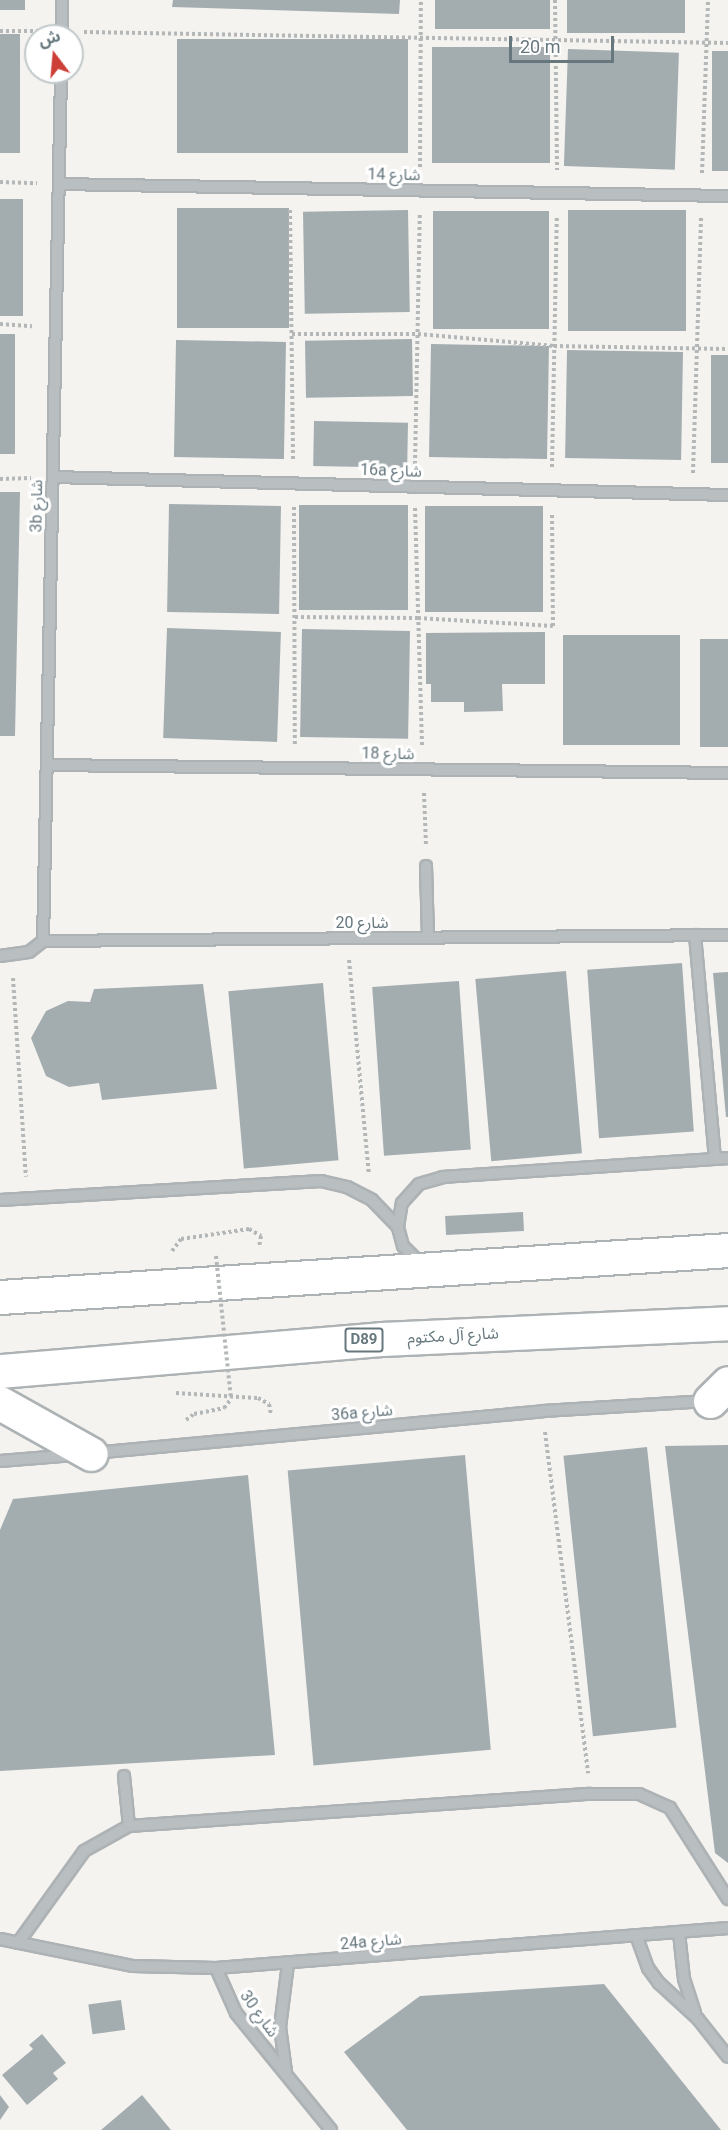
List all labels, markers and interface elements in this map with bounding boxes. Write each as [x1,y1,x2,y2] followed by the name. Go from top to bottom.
[24,24,84,84] north arrow
[512,24,617,62] scale bar
[36,26,63,50] text: ش
[520,36,560,57] text: 20 m
[367,165,421,185] street label: شارع 14
[360,460,422,482] street label: 16a شارع
[27,479,47,533] street label: 3b شارع
[361,744,415,764] street label: شارع 18
[335,913,389,933] street label: شارع 20
[407,1324,499,1348] street label: شارع آل مكتوم
[344,1328,384,1352] road number: D89
[330,1401,394,1425] street label: 36a شارع
[339,1930,403,1954] street label: 24a شارع
[236,1987,282,2041] street label: شارع 30

